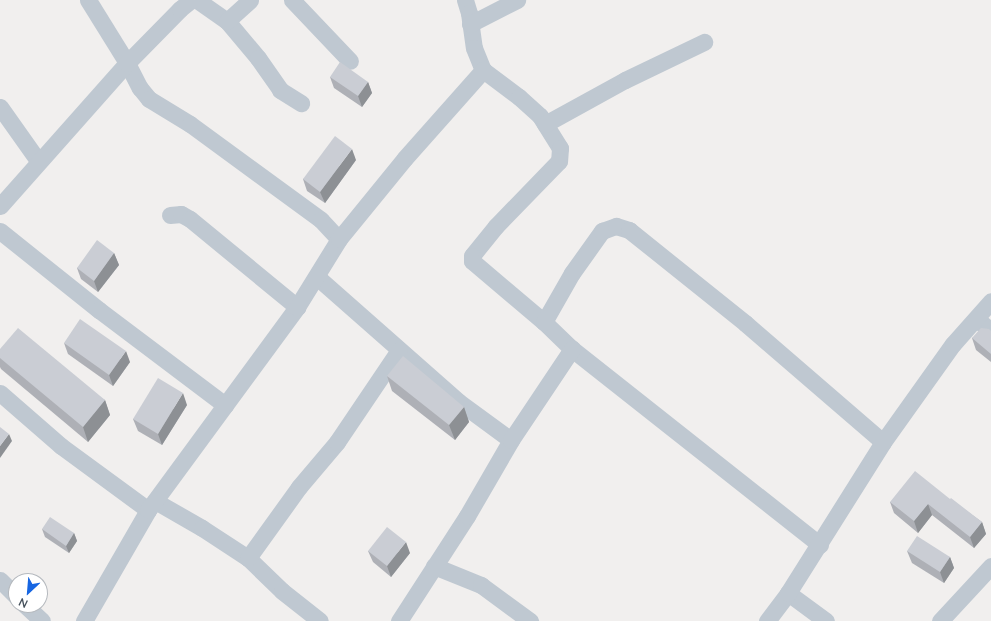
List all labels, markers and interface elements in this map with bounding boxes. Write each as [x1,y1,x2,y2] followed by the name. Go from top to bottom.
[8,573,48,613] north arrow
[16,596,30,611] text: N

